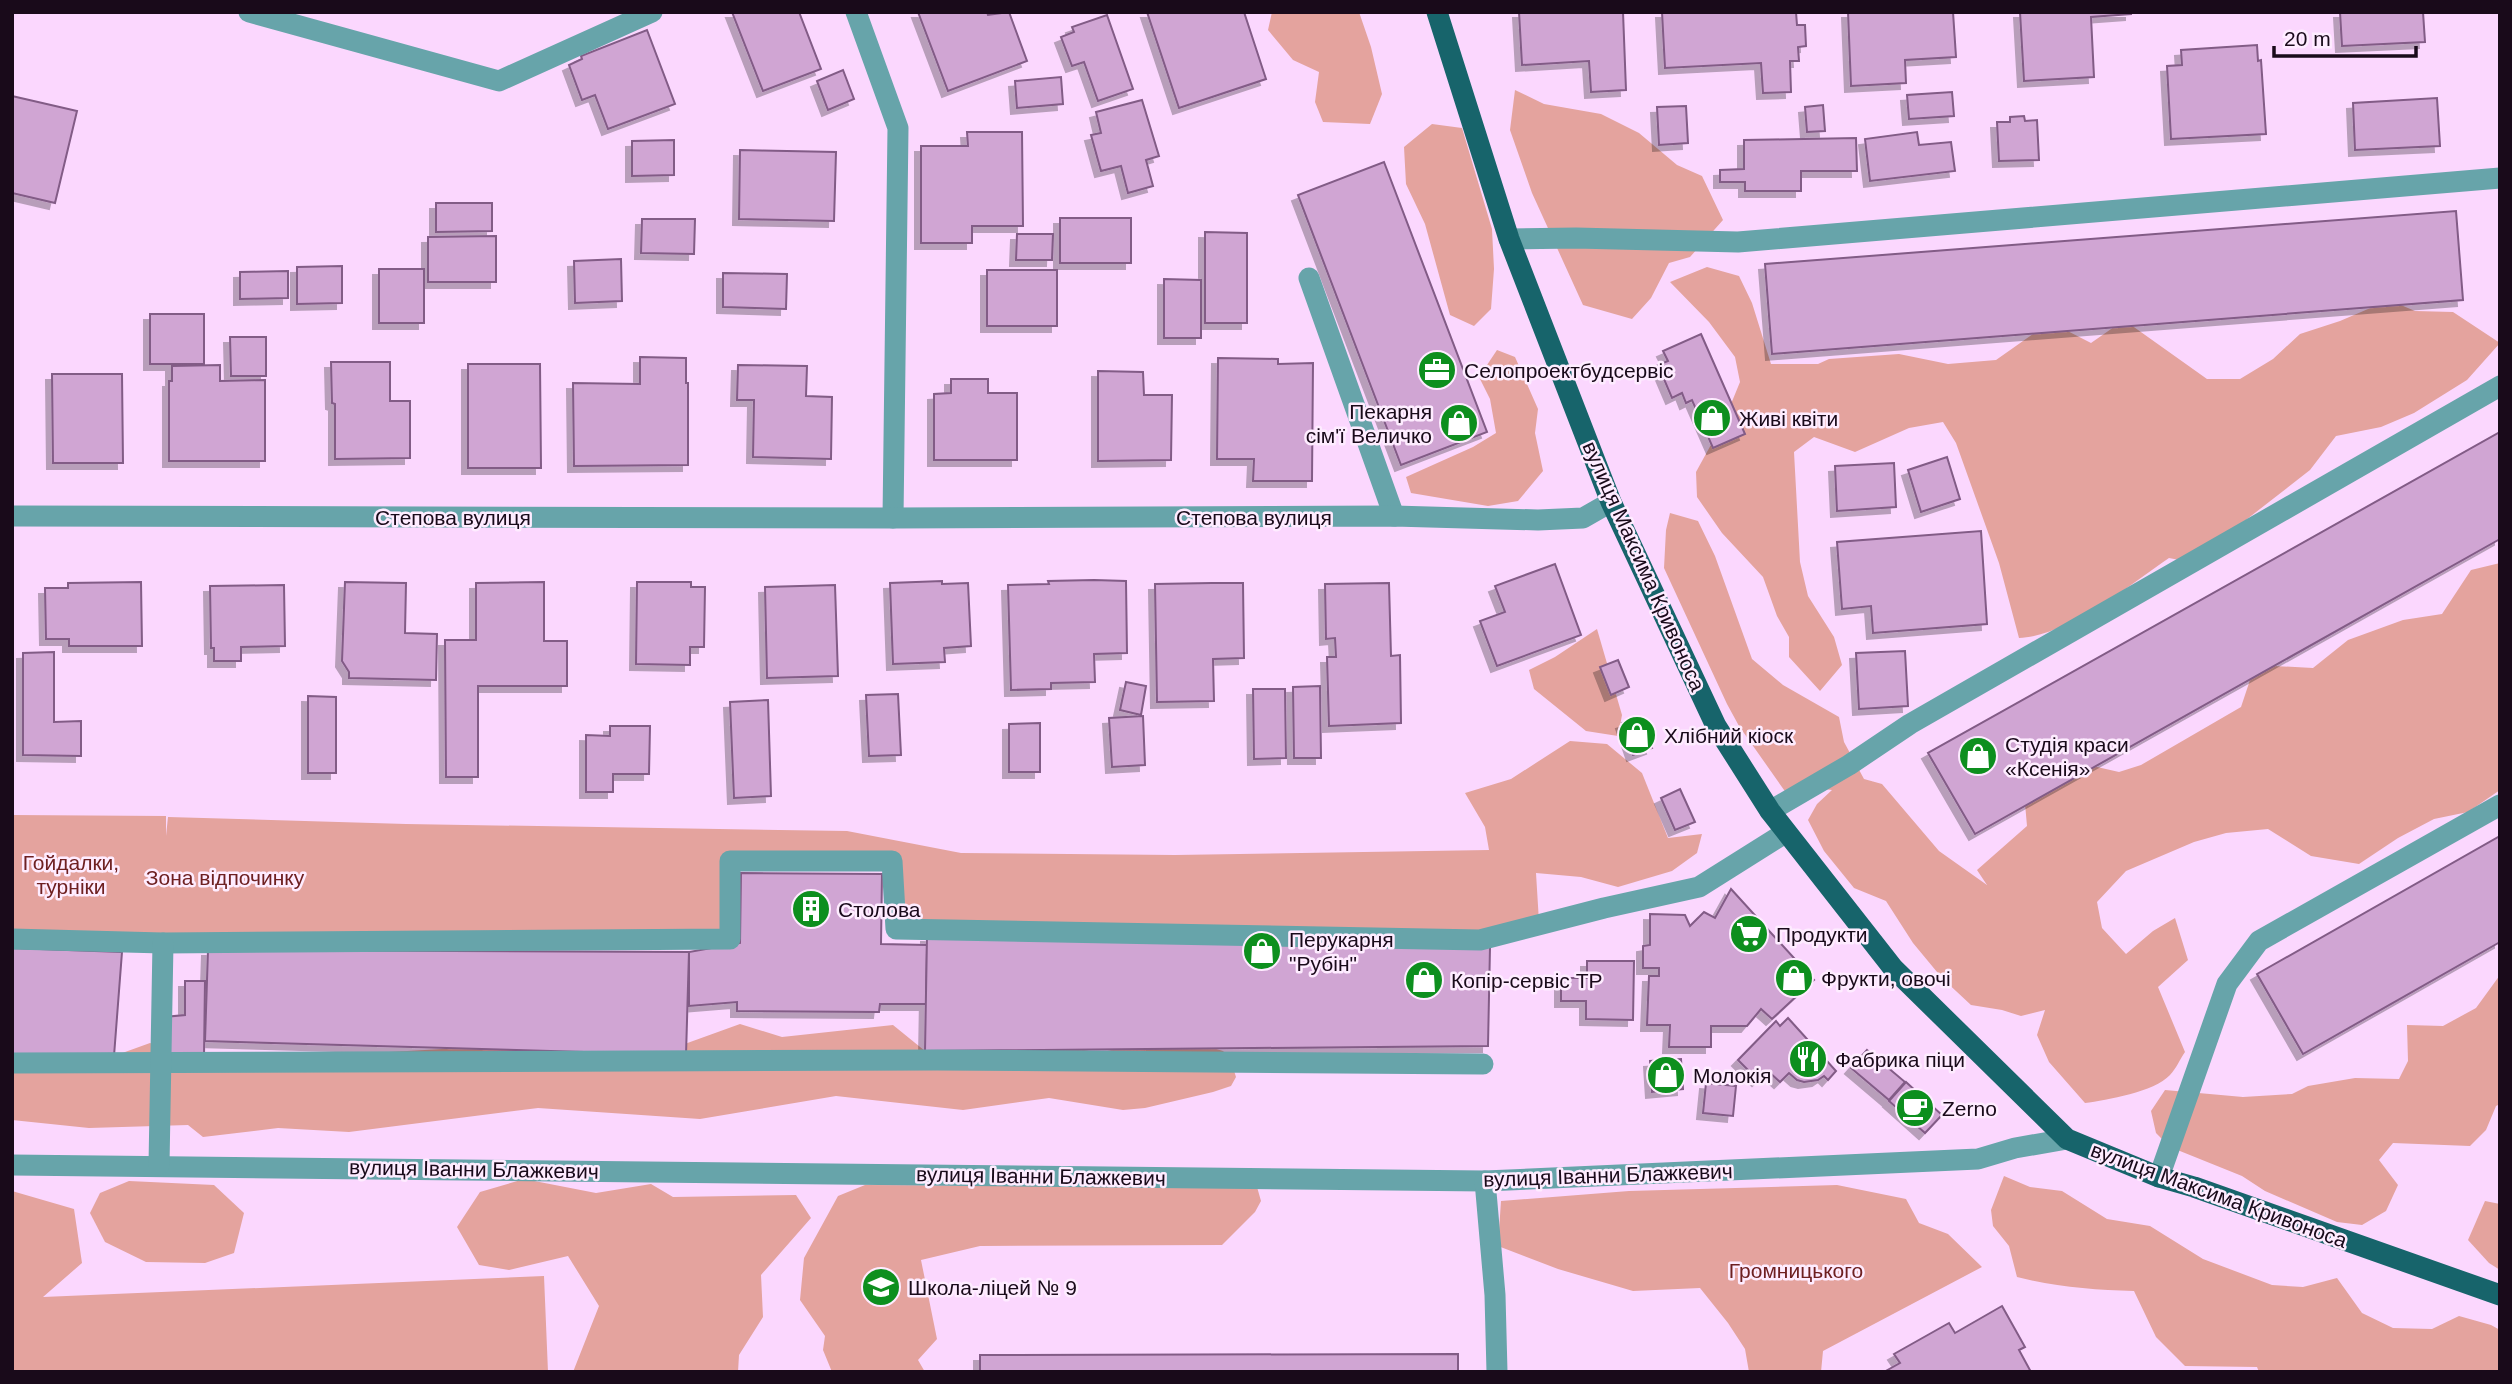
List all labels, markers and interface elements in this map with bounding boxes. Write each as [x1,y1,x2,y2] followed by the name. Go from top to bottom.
[2274,14,2416,58] scale bar
[2284,27,2331,50] text: 20 m
[1416,349,1458,391] office icon: Селопроектбудсервіс
[1464,359,1674,382] place label: Селопроектбудсервіс
[1691,397,1733,439] shop icon: Живі квіти
[1306,400,1432,447] place label: Пекарня сім'ї Величко
[1438,402,1480,444] shop icon: Пекарня сім'ї Величко
[1739,407,1838,430] place label: Живі квіти
[1578,438,1710,695] street label: вулиця Максима Кривоноса
[375,506,531,529] street label: Степова вулиця
[1176,506,1332,529] street label: Степова вулиця
[1616,714,1658,756] shop icon: Хлібний кіоск
[1664,724,1794,747] place label: Хлібний кіоск
[2005,733,2129,780] place label: Студія краси «Ксенія»
[1957,735,1999,777] shop icon: Студія краси «Ксенія»
[23,851,119,898] park label: Гойдалки, турніки
[146,866,305,889] park label: Зона відпочинку
[790,888,832,930] building icon: Столова
[838,898,921,921] place label: Столова
[1728,913,1770,955] supermarket icon: Продукти
[1776,923,1868,946] place label: Продукти
[1289,928,1394,975] place label: Перукарня "Рубін"
[1241,930,1283,972] shop icon: Перукарня "Рубін"
[1773,957,1815,999] shop icon: Фрукти, овочі
[1403,959,1445,1001] shop icon: Копір-сервіс ТР
[1821,967,1951,990] place label: Фрукти, овочі
[1451,969,1602,992] place label: Копір-сервіс ТР
[1787,1038,1829,1080] restaurant icon: Фабрика піци
[1835,1048,1965,1071] place label: Фабрика піци
[1645,1054,1687,1096] shop icon: Молокія
[1693,1064,1771,1087] place label: Молокія
[1894,1087,1936,1129] cafe icon: Zerno
[1942,1097,1997,1120] place label: Zerno
[2088,1138,2350,1252] street label: вулиця Максима Кривоноса
[349,1155,599,1183] street label: вулиця Іванни Блажкевич
[1483,1159,1733,1191] street label: вулиця Іванни Блажкевич
[916,1162,1166,1190] street label: вулиця Іванни Блажкевич
[1729,1259,1863,1282] park label: Громницького
[860,1266,902,1308] school or university icon: Школа-ліцей № 9
[908,1276,1077,1299] place label: Школа-ліцей № 9

